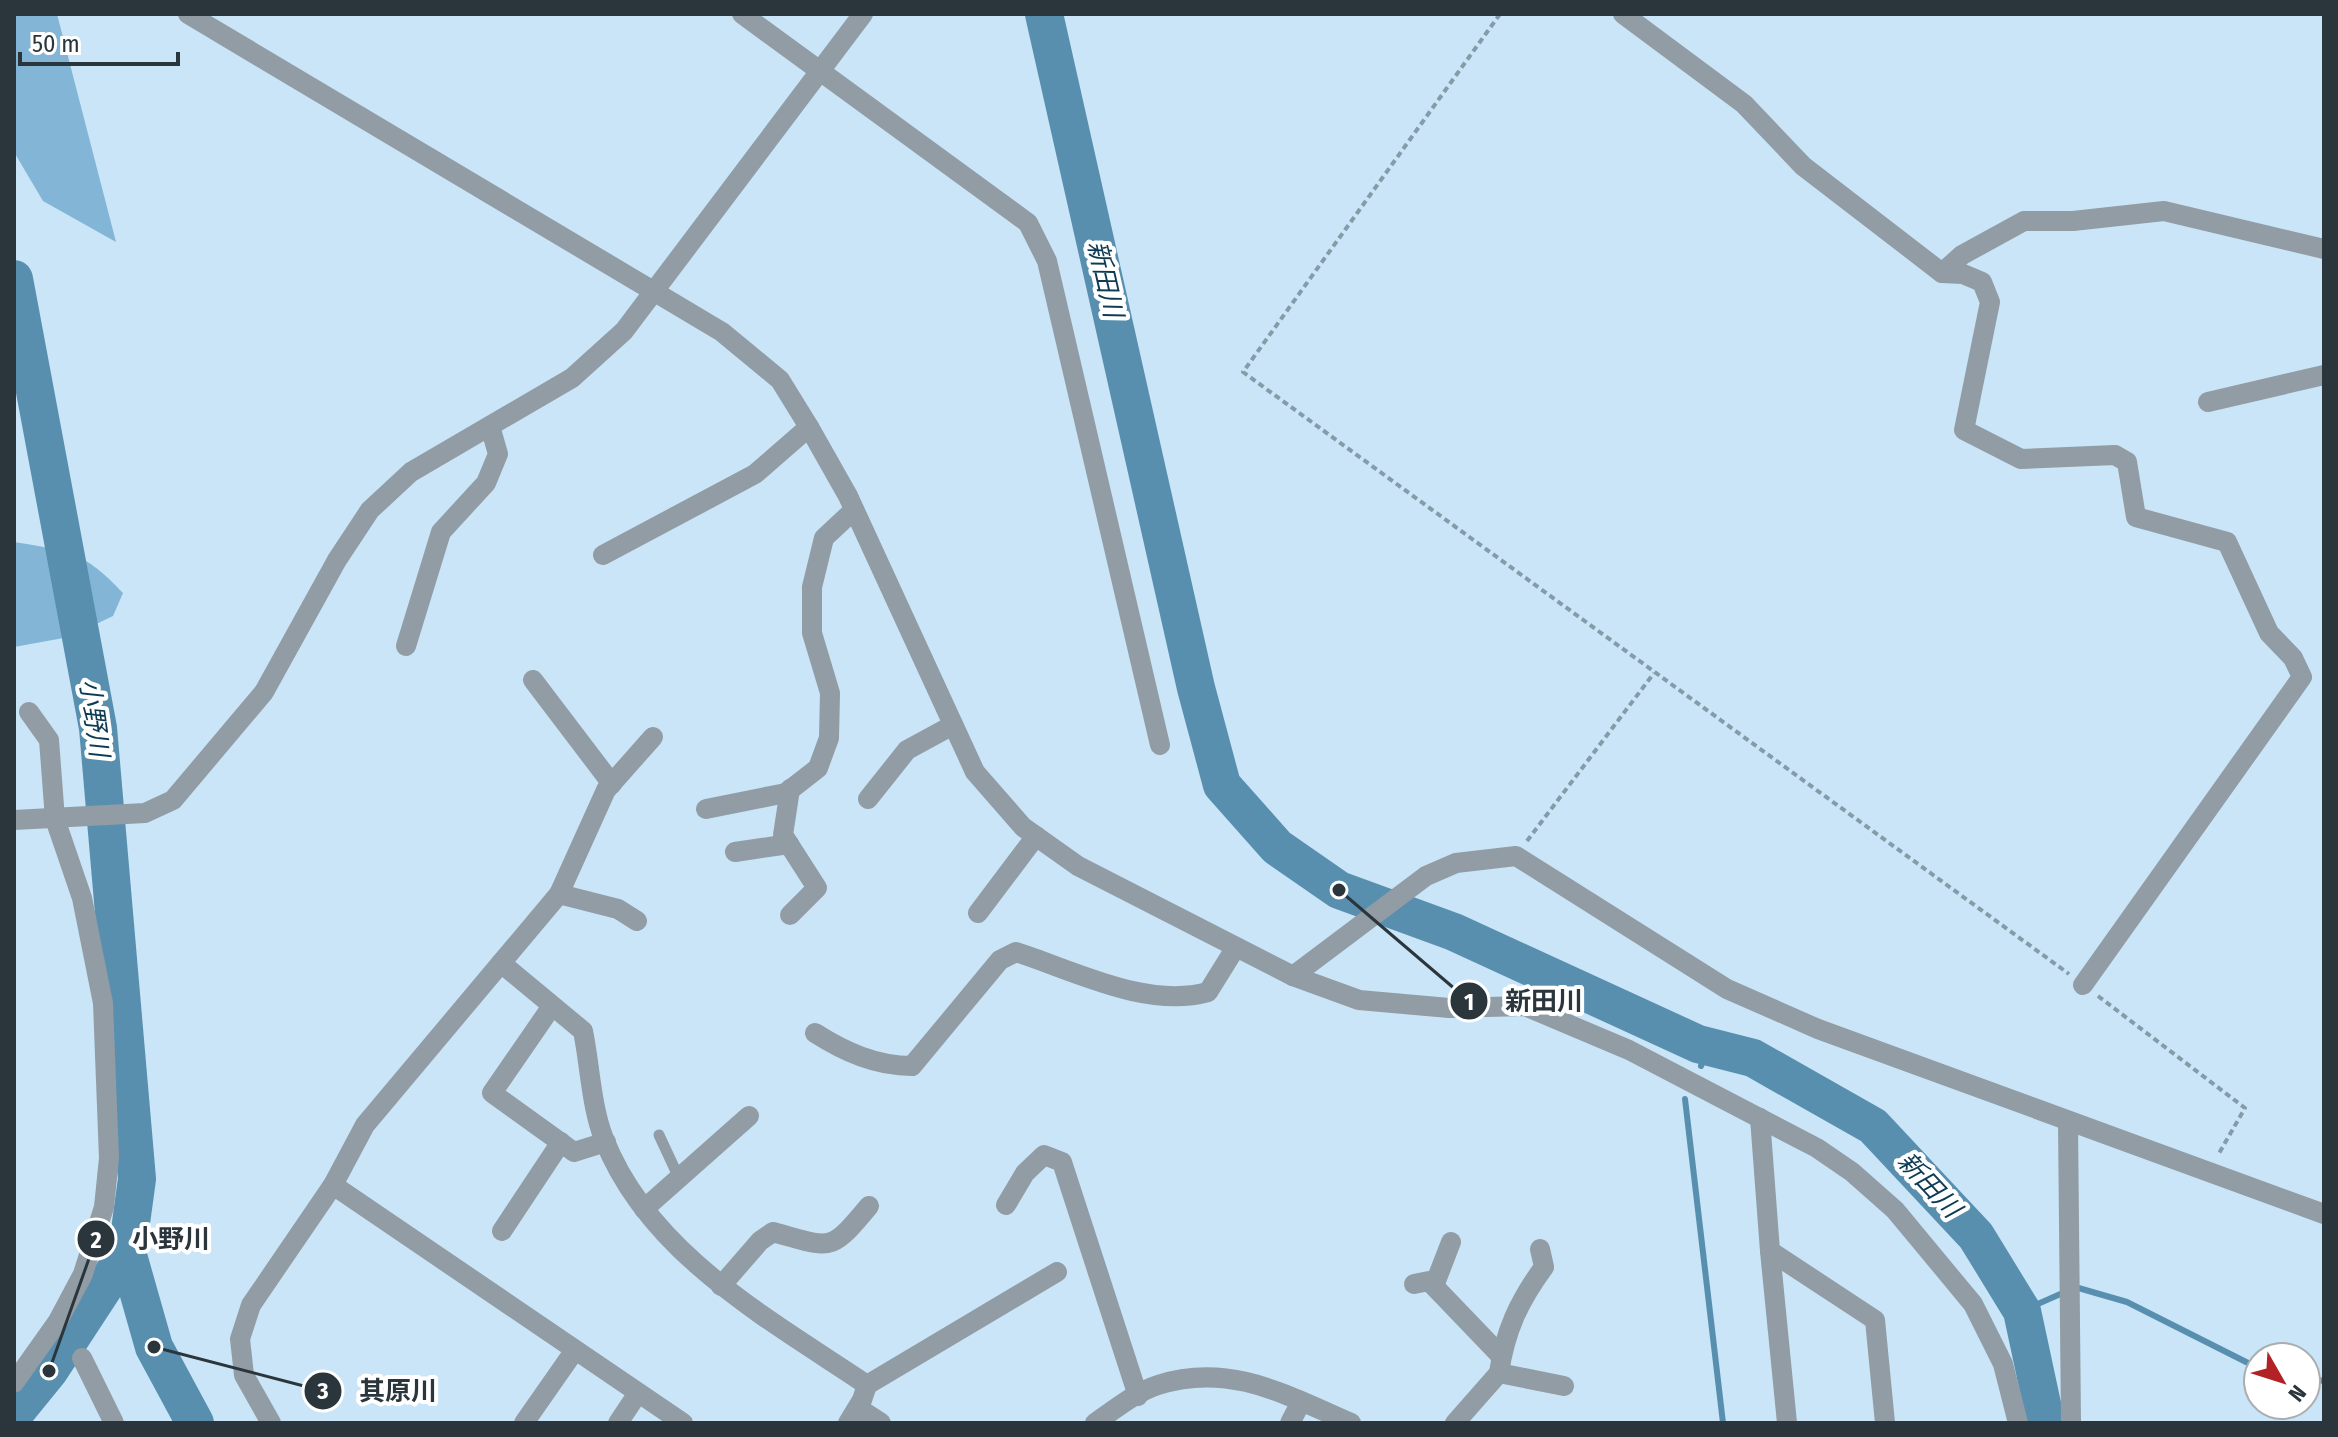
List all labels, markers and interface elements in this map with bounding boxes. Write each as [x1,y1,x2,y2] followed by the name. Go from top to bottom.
[20,16,178,66] scale bar
[32,30,80,58] text: 50 m
[1081,238,1130,323] water label: 新田川
[73,677,115,762] water label: 小野川
[1449,976,1599,1026] callout: 新田川
[1505,986,1583,1017] text: 新田川
[1464,988,1474,1016] text: 1
[1891,1146,1969,1226] water label: 新田川
[76,1214,226,1264] callout: 小野川
[132,1224,210,1255] text: 小野川
[89,1226,102,1254] text: 2
[2242,1341,2322,1421] north arrow
[303,1366,453,1416] callout: 其原川
[359,1376,437,1407] text: 其原川
[316,1377,329,1405] text: 3
[2283,1380,2312,1407] text: N

